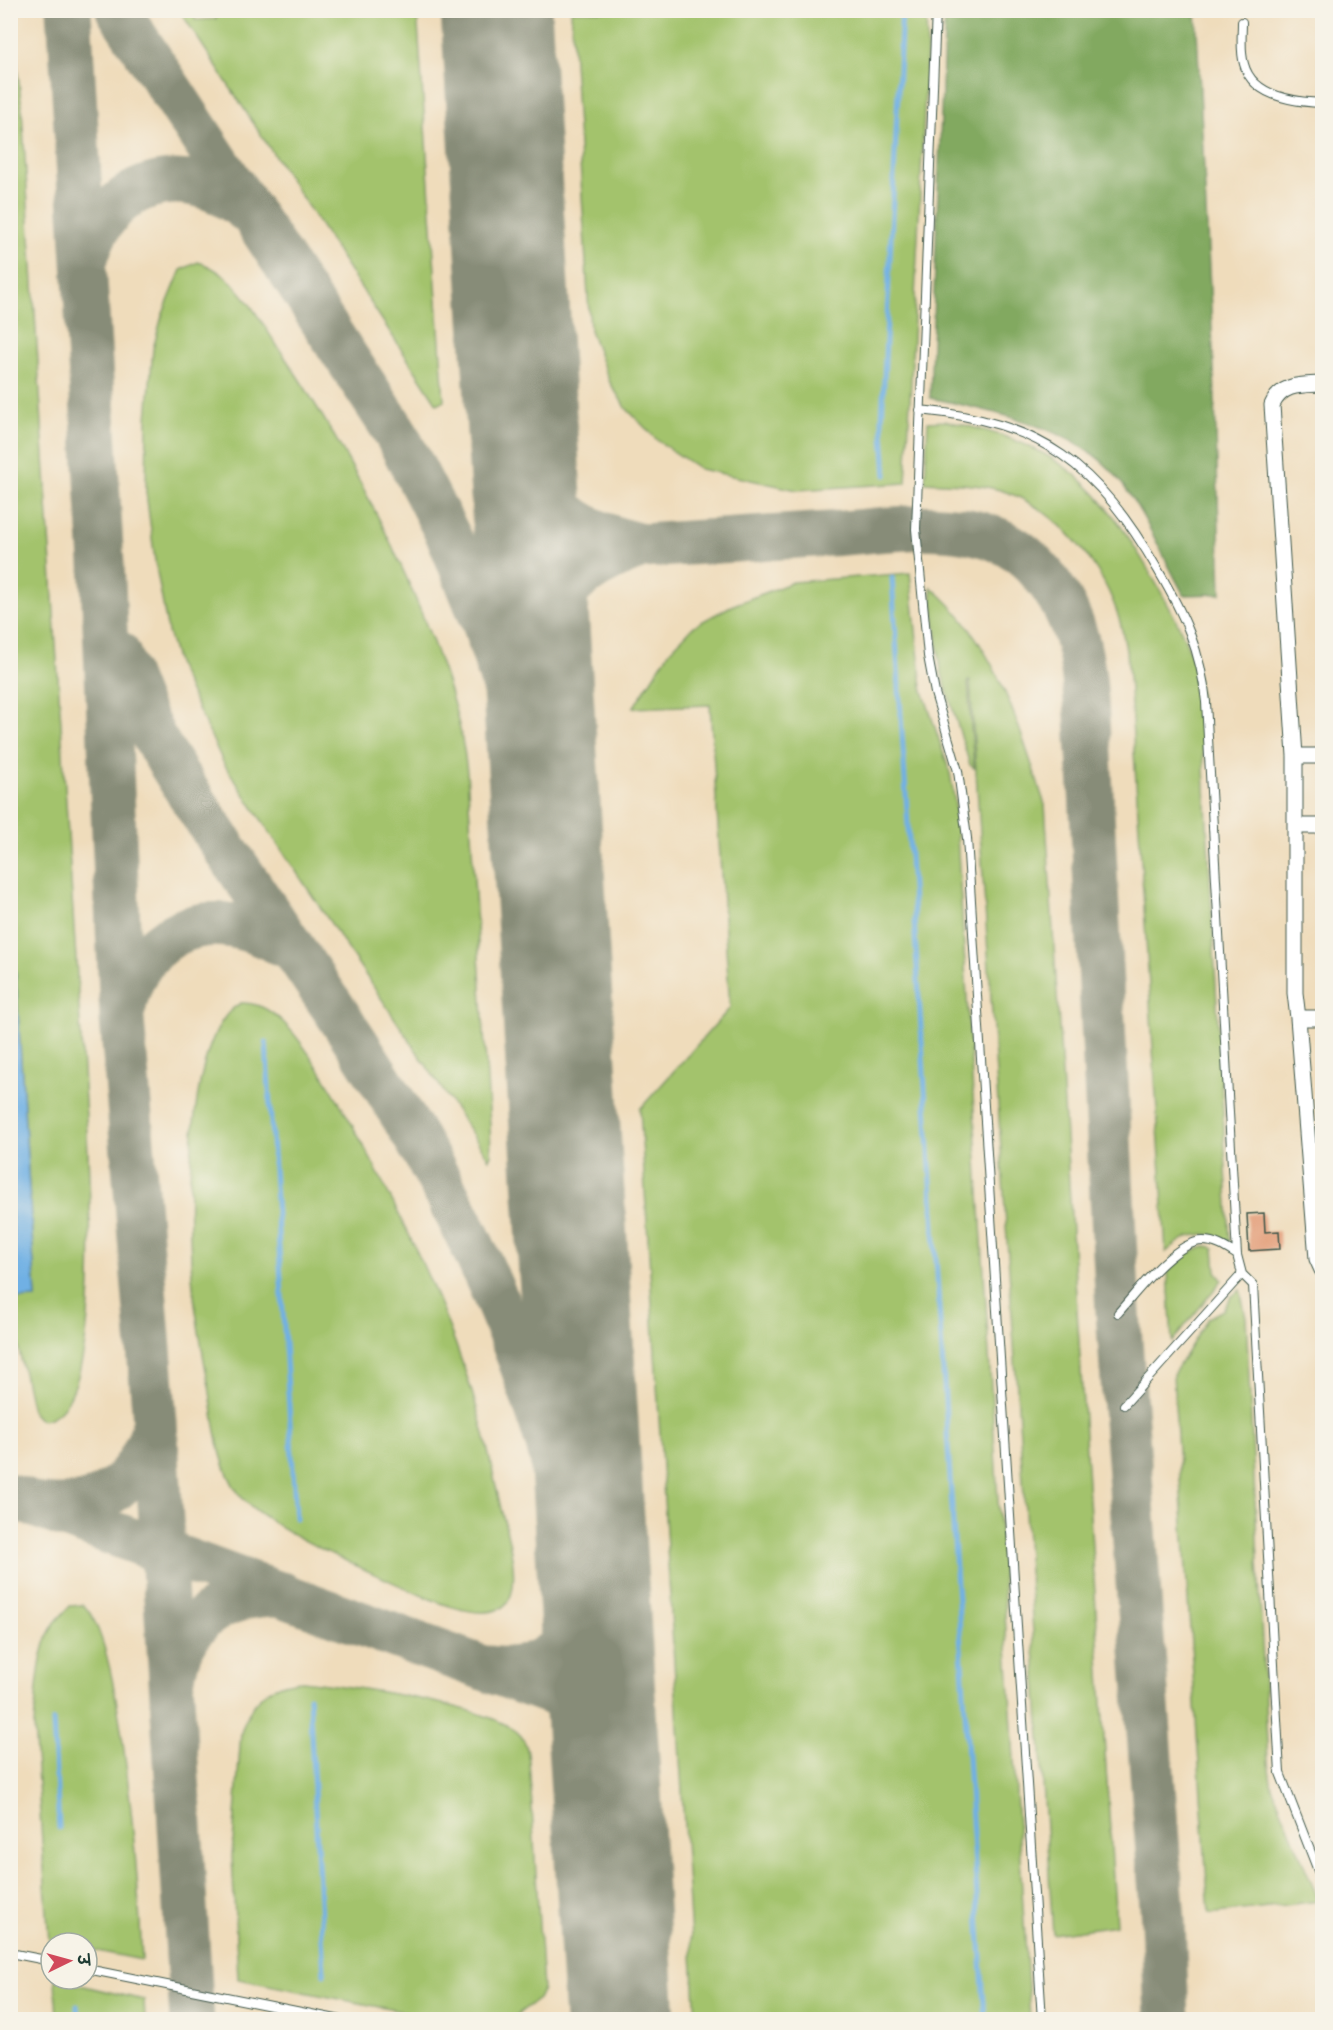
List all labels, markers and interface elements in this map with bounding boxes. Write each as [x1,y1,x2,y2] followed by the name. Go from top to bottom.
[39,1931,99,1991] north arrow
[70,1952,91,1967] text: उ

